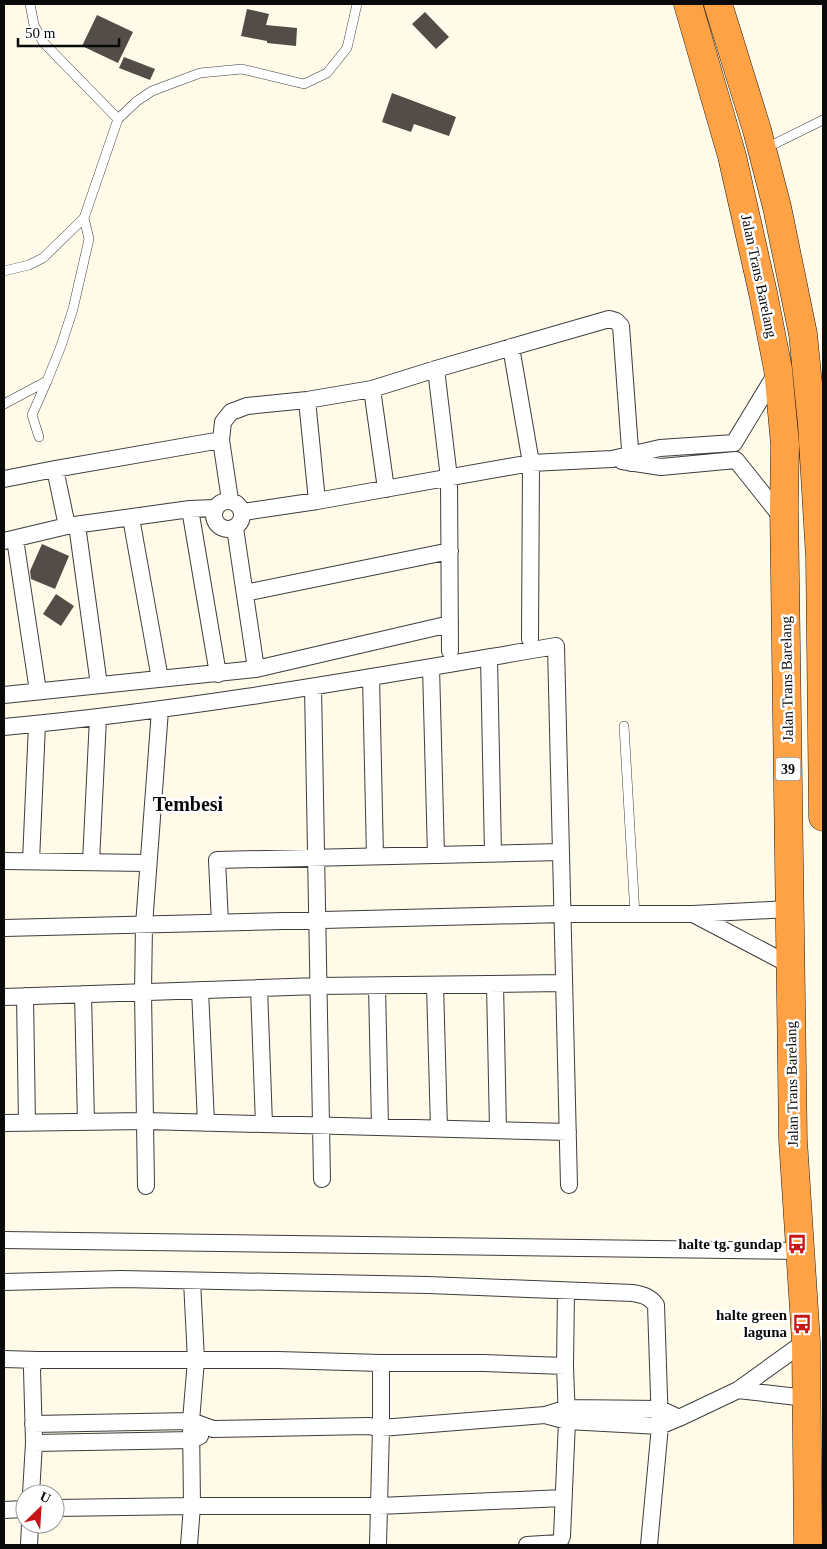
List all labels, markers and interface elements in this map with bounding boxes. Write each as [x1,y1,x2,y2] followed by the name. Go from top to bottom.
[18,15,119,47] scale bar
[25,25,56,41] text: 50 m
[738,213,780,340] street label: Jalan Trans Barelang
[778,615,796,742] street label: Jalan Trans Barelang
[776,758,800,781] road number: 39
[153,793,224,815] district label: Tembesi
[783,1020,801,1147] street label: Jalan Trans Barelang
[786,1233,808,1255] bus stop icon: halte tg. gundap
[678,1236,782,1252] place label: halte tg. gundap
[716,1307,788,1340] place label: halte green laguna
[791,1313,813,1335] bus stop icon: halte green laguna
[15,1484,65,1534] north arrow
[38,1489,53,1507] text: U

